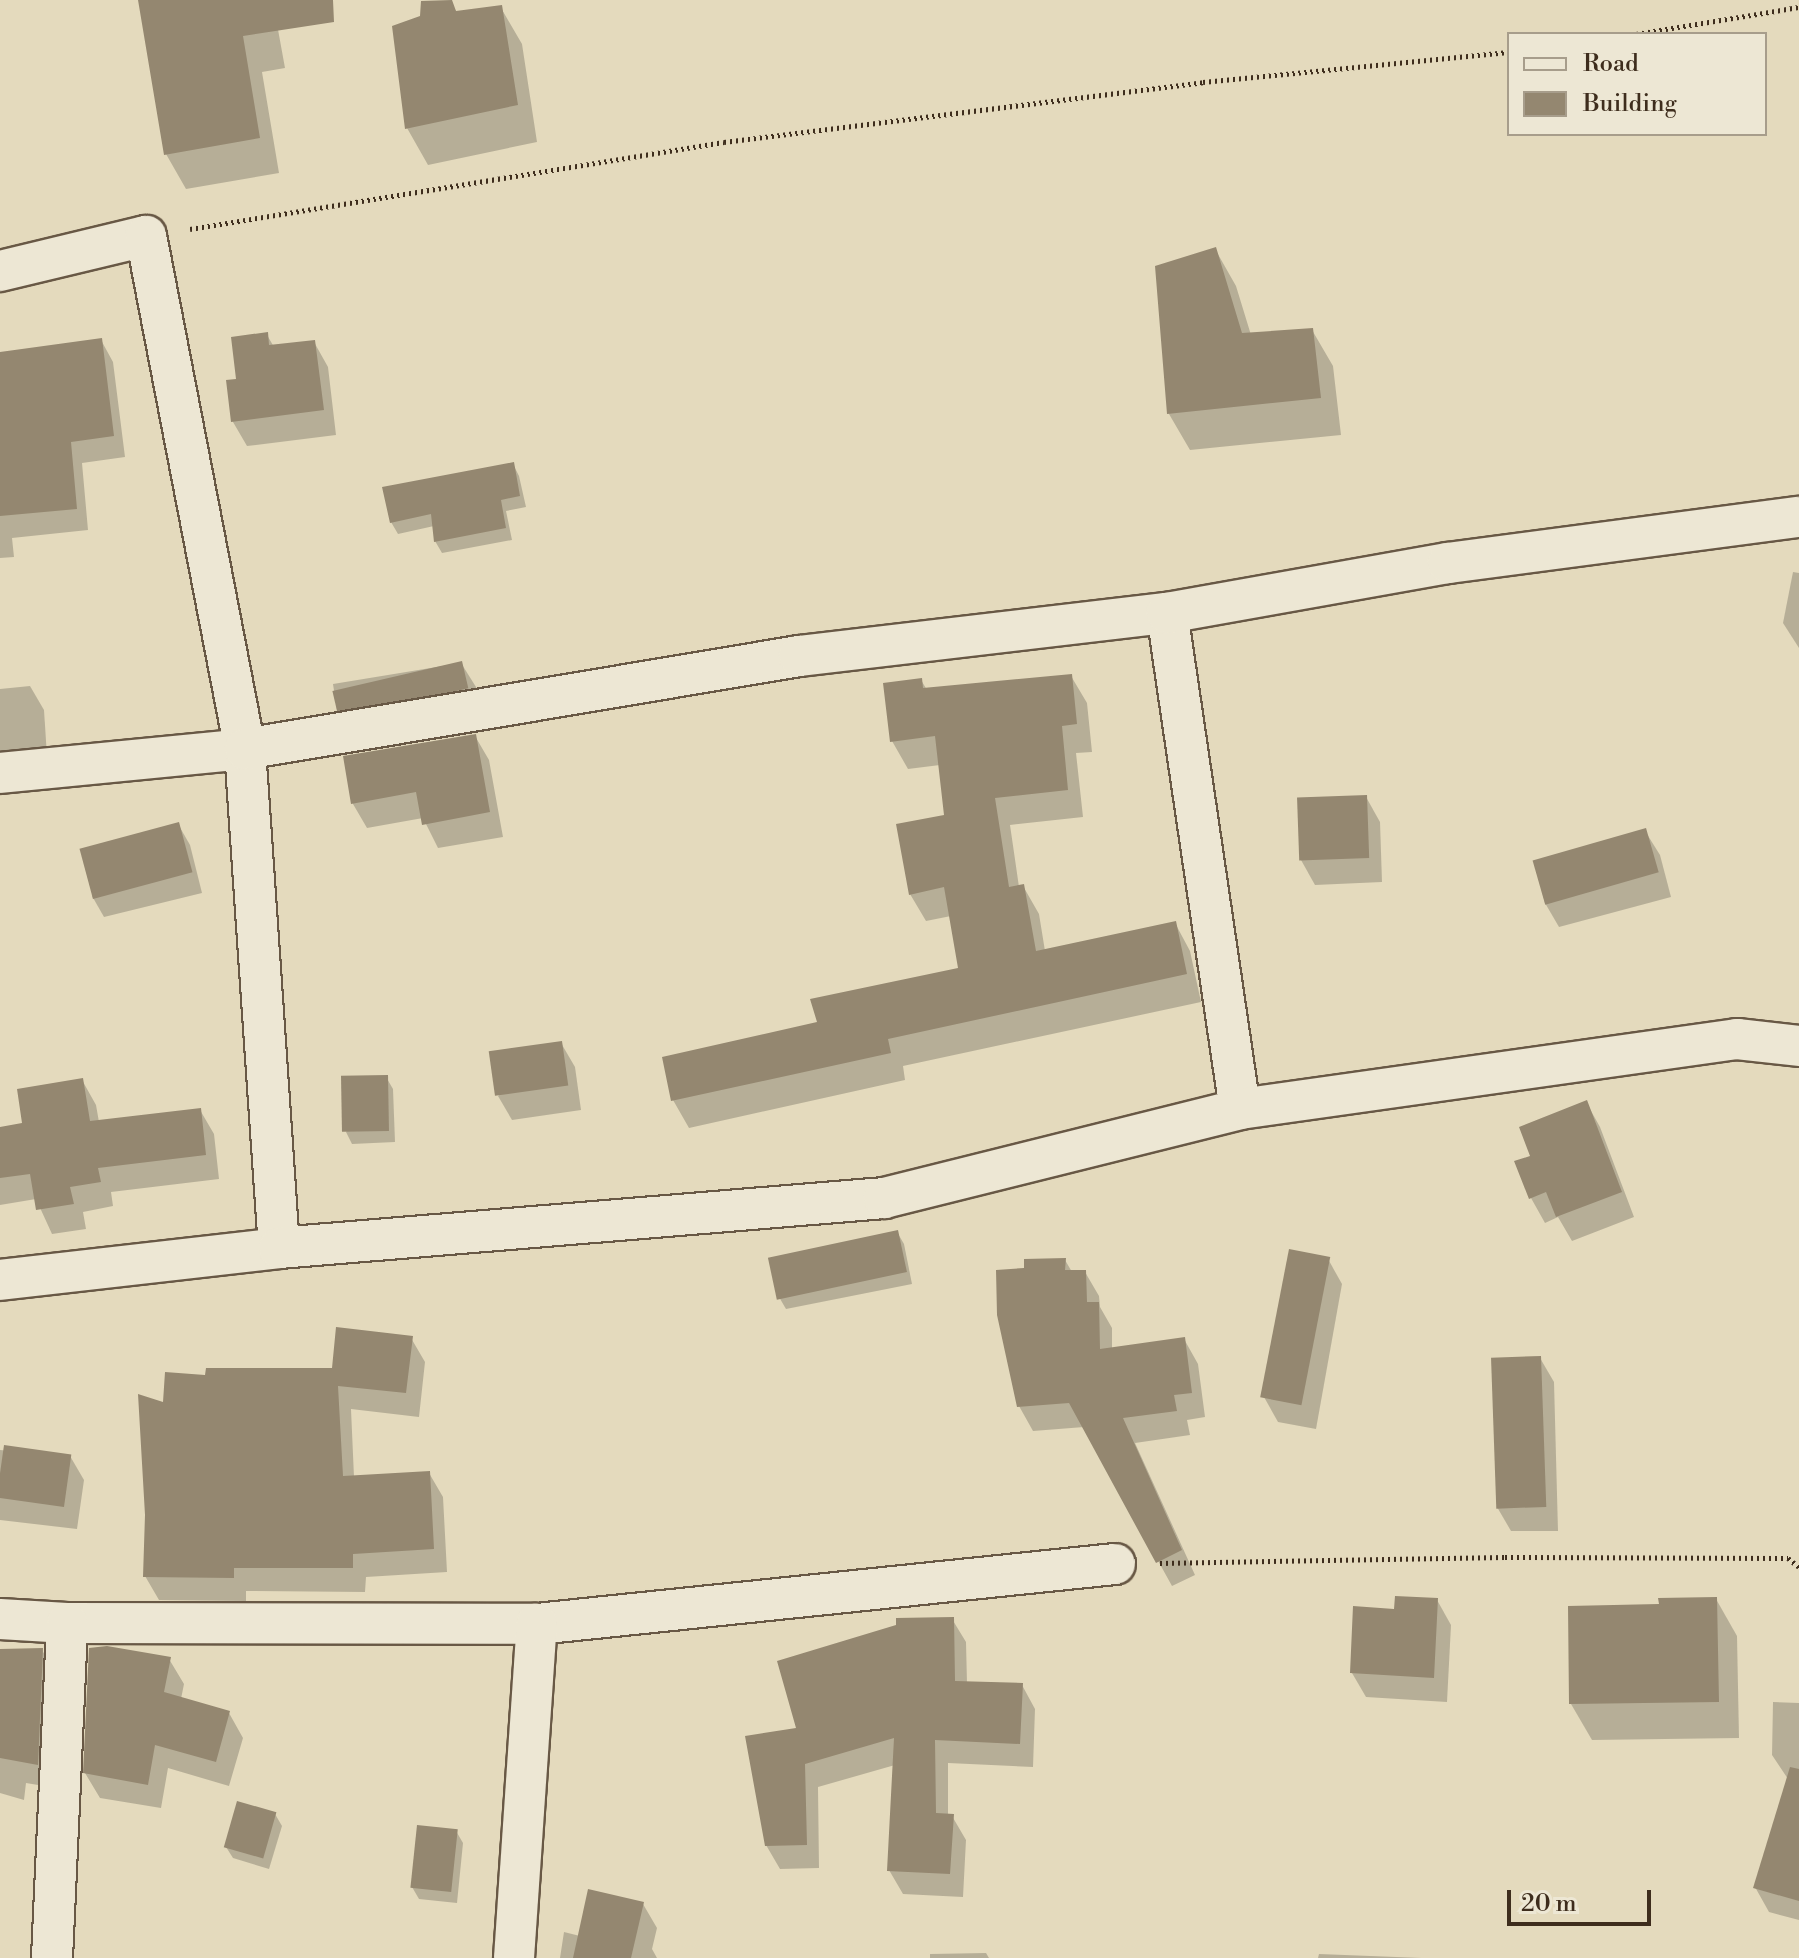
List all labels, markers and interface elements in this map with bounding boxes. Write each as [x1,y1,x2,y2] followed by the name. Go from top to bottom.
[1507,32,1767,136] legend
[1583,49,1639,79] text: Road
[1583,89,1677,119] text: Building
[1511,1874,1655,1924] scale bar
[1521,1889,1577,1919] text: 20 m

